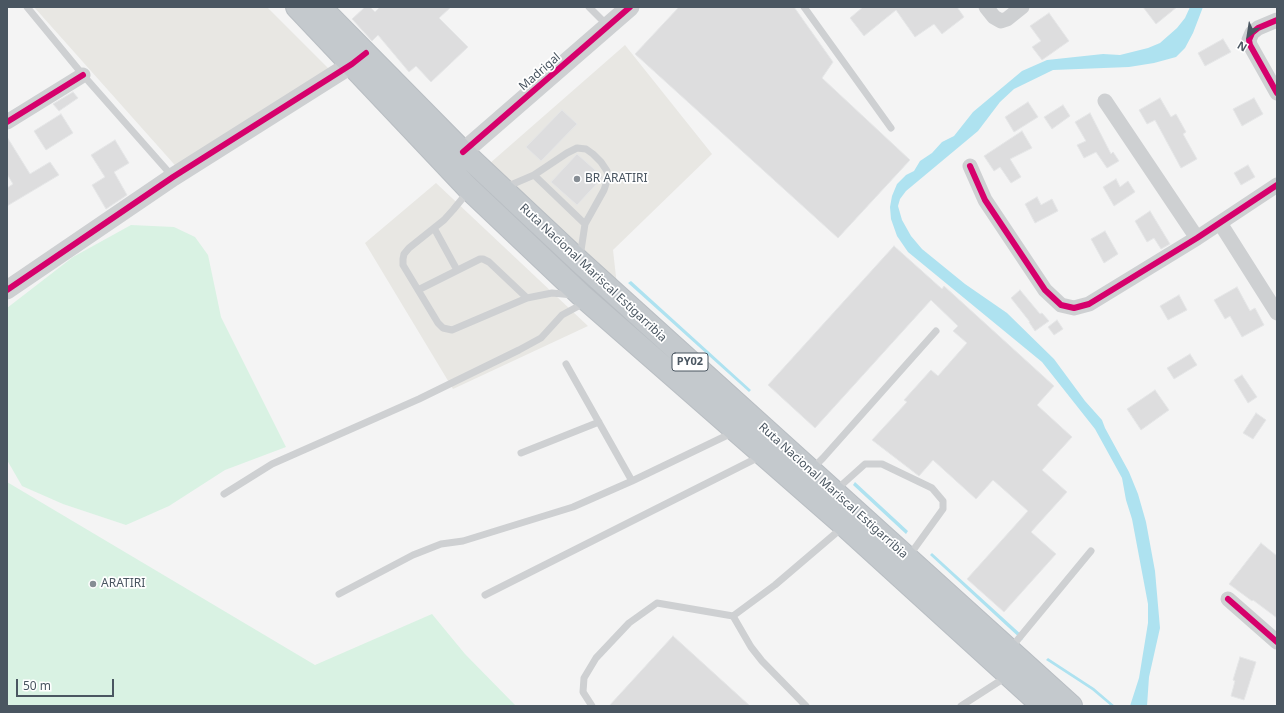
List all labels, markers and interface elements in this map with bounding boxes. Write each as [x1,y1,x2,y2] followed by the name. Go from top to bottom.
[1228,16,1268,56] north arrow
[1234,38,1249,56] text: N
[516,50,564,94] street label: Madrigal
[585,172,648,186] place label: BR ARATIRI
[572,174,582,184] marker: BR ARATIRI
[517,201,669,345] street label: Ruta Nacional Mariscal Estigarribia
[672,353,708,371] road number: PY02
[755,420,911,562] street label: Ruta Nacional Mariscal Estigarribia
[101,577,145,591] place label: ARATIRI
[88,579,98,589] marker: ARATIRI
[18,671,116,697] scale bar
[23,677,51,694] text: 50 m

